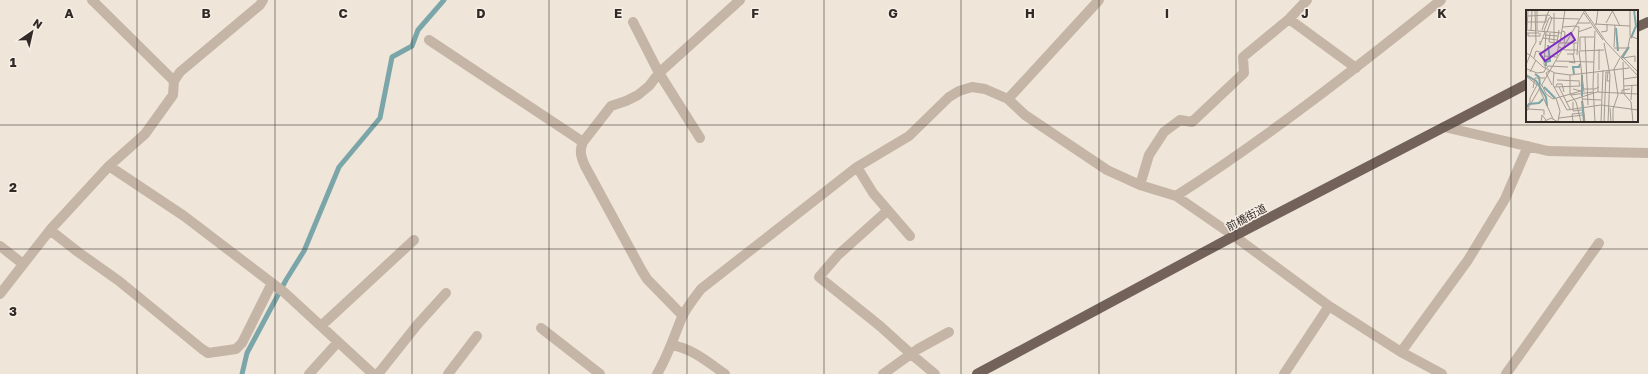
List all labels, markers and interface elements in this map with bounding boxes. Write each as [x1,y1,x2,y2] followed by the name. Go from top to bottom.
[64,5,74,21] text: A
[201,5,211,21] text: B
[338,5,348,21] text: C
[476,5,486,21] text: D
[614,5,622,21] text: E
[751,5,759,21] text: F
[888,5,898,21] text: G
[1025,5,1035,21] text: H
[1165,5,1169,21] text: I
[1301,5,1309,21] text: J
[1437,5,1447,21] text: K
[1526,10,1638,122] inset map
[12,12,52,52] north arrow
[31,16,45,31] text: N
[10,54,17,70] text: 1
[9,179,17,195] text: 2
[1224,201,1268,233] street label: 前橋街道
[9,303,17,319] text: 3

